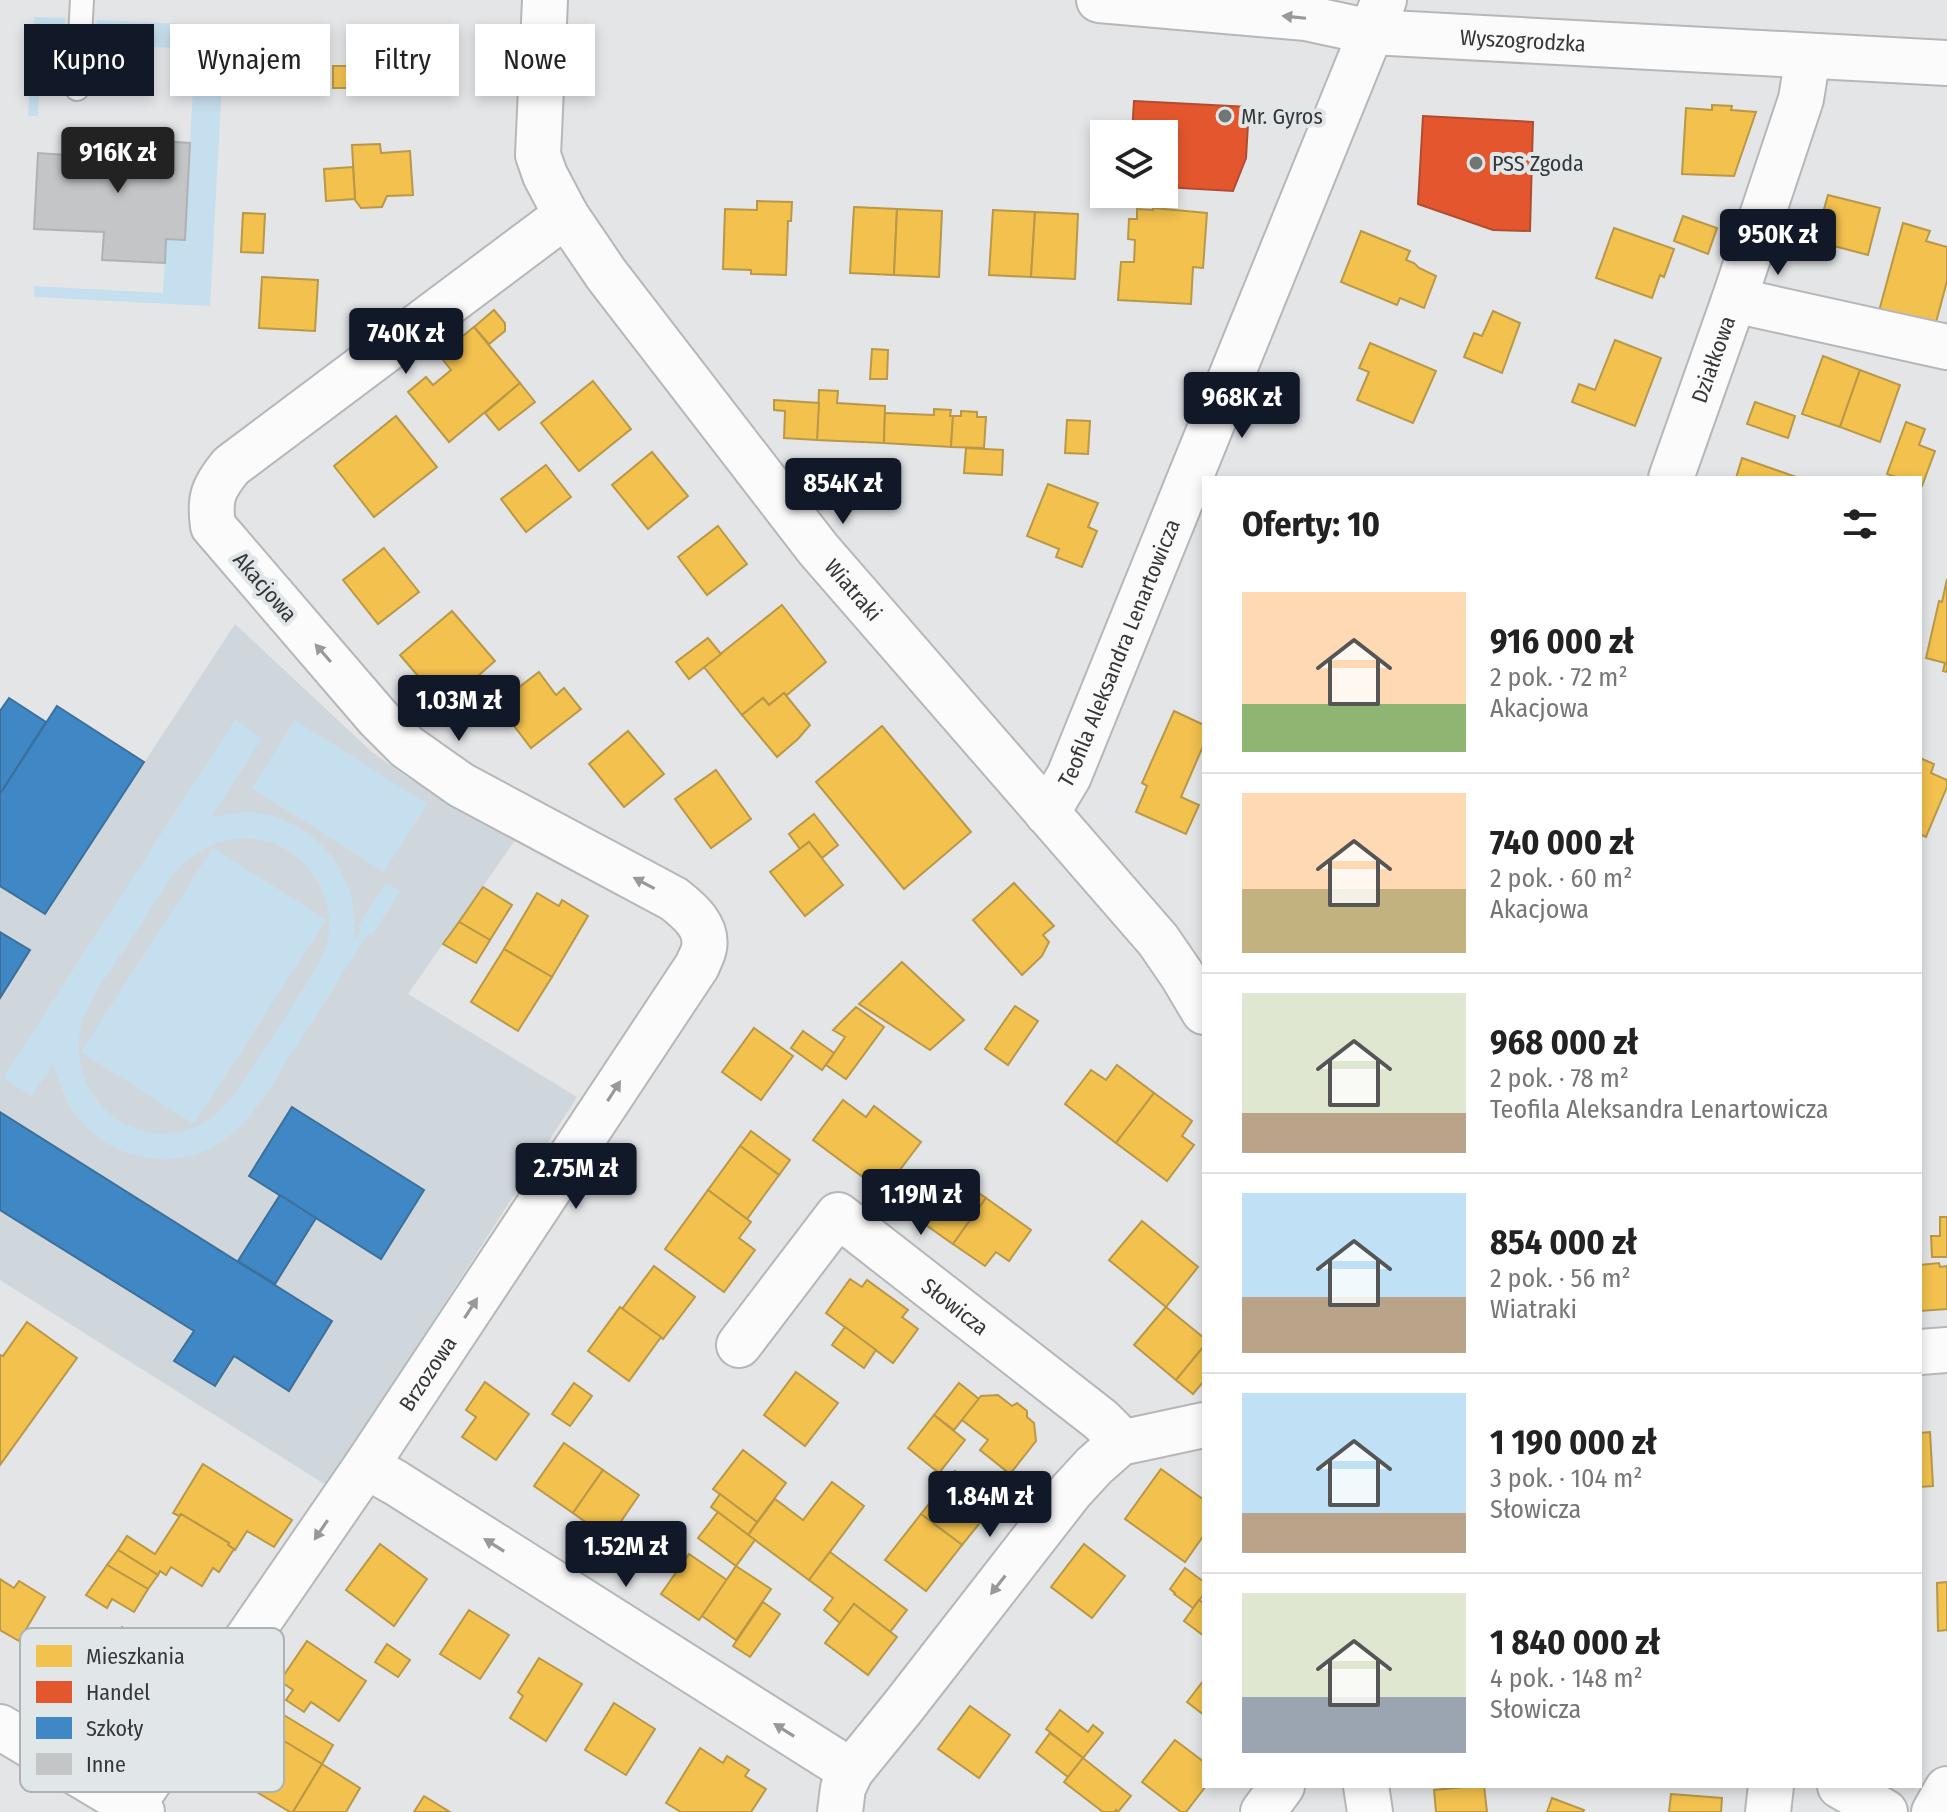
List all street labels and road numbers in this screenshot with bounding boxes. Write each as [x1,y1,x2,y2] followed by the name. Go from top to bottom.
[1459,23,1586,57] street label: Wyszogrodzka
[1685,312,1741,406] street label: Działkowa
[1052,515,1185,792] street label: Teofila Aleksandra Lenartowicza
[227,547,303,627] street label: Akacjowa
[819,553,888,626] street label: Wiatraki
[916,1272,994,1341] street label: Słowicza
[393,1331,462,1416] street label: Brzozowa

